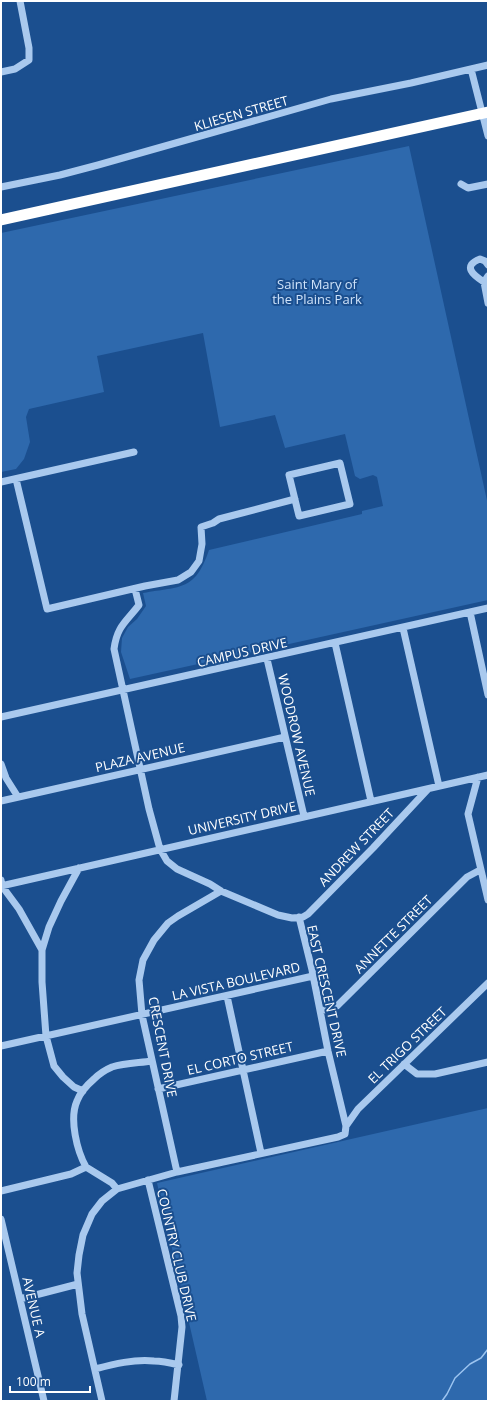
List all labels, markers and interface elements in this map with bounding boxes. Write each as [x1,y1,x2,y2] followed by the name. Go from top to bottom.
[192,91,291,135] street label: KLIESEN STREET
[272,275,362,308] park label: Saint Mary of the Plains Park
[195,633,289,671] street label: CAMPUS DRIVE
[274,672,320,798] street label: WOODROW AVENUE
[93,738,187,776] street label: PLAZA AVENUE
[186,797,298,839] street label: UNIVERSITY DRIVE
[314,803,398,890] street label: ANDREW STREET
[350,890,437,977] street label: ANNETTE STREET
[303,923,351,1059] street label: EAST CRESCENT DRIVE
[170,957,302,1005] street label: LA VISTA BOULEVARD
[144,995,182,1099] street label: CRESCENT DRIVE
[364,1002,451,1087] street label: EL TRIGO STREET
[185,1037,296,1079] street label: EL CORTO STREET
[153,1187,201,1323] street label: COUNTRY CLUB DRIVE
[18,1275,50,1340] street label: AVENUE A
[10,1368,90,1394] scale bar
[16,1373,51,1390] text: 100 m

